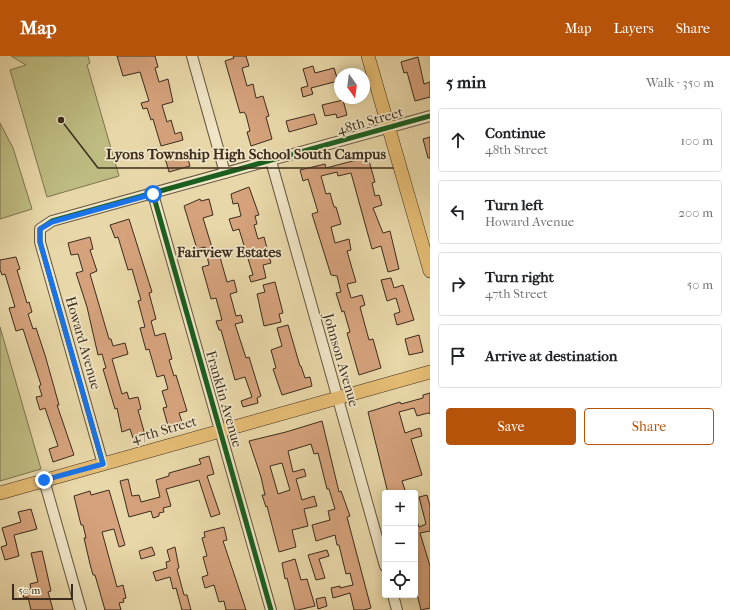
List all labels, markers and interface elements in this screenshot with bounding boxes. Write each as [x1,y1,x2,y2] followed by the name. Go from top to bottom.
[20,17,56,39] text: Map
[565,20,592,37] text: Map
[614,20,654,37] text: Layers
[676,20,710,37] text: Share
[334,68,370,104] north arrow
[446,72,486,92] text: 5 min
[646,75,714,90] text: Walk · 350 m
[335,103,405,139] street label: 48th Street
[485,124,545,142] text: Continue
[447,129,469,151] icon: ahead
[680,133,713,148] text: 100 m
[98,141,394,168] callout: Lyons Township High School South Campus
[485,142,548,157] text: 48th Street
[106,145,387,163] text: Lyons Township High School South Campus
[144,185,162,203] route start
[485,196,543,214] text: Turn left
[447,201,469,223] icon: left
[678,205,713,220] text: 200 m
[485,214,574,229] text: Howard Avenue
[176,243,282,261] district label: Fairview Estates
[485,268,554,286] text: Turn right
[447,273,469,295] icon: right
[687,277,713,292] text: 50 m
[485,286,548,301] text: 47th Street
[62,294,104,392] street label: Howard Avenue
[319,310,362,409] street label: Johnson Avenue
[447,345,469,367] icon: arrive
[485,347,617,365] text: Arrive at destination
[202,349,246,449] street label: Franklin Avenue
[446,408,576,445] button: Save
[584,408,714,445] button: Share
[129,413,199,447] street label: 47th Street
[35,471,53,489] route end
[382,490,418,598] map controls
[382,490,418,526] button: +
[382,526,418,562] button: −
[382,562,418,598] button: locate
[12,582,73,601] scale bar
[18,584,40,597] text: 50 m

